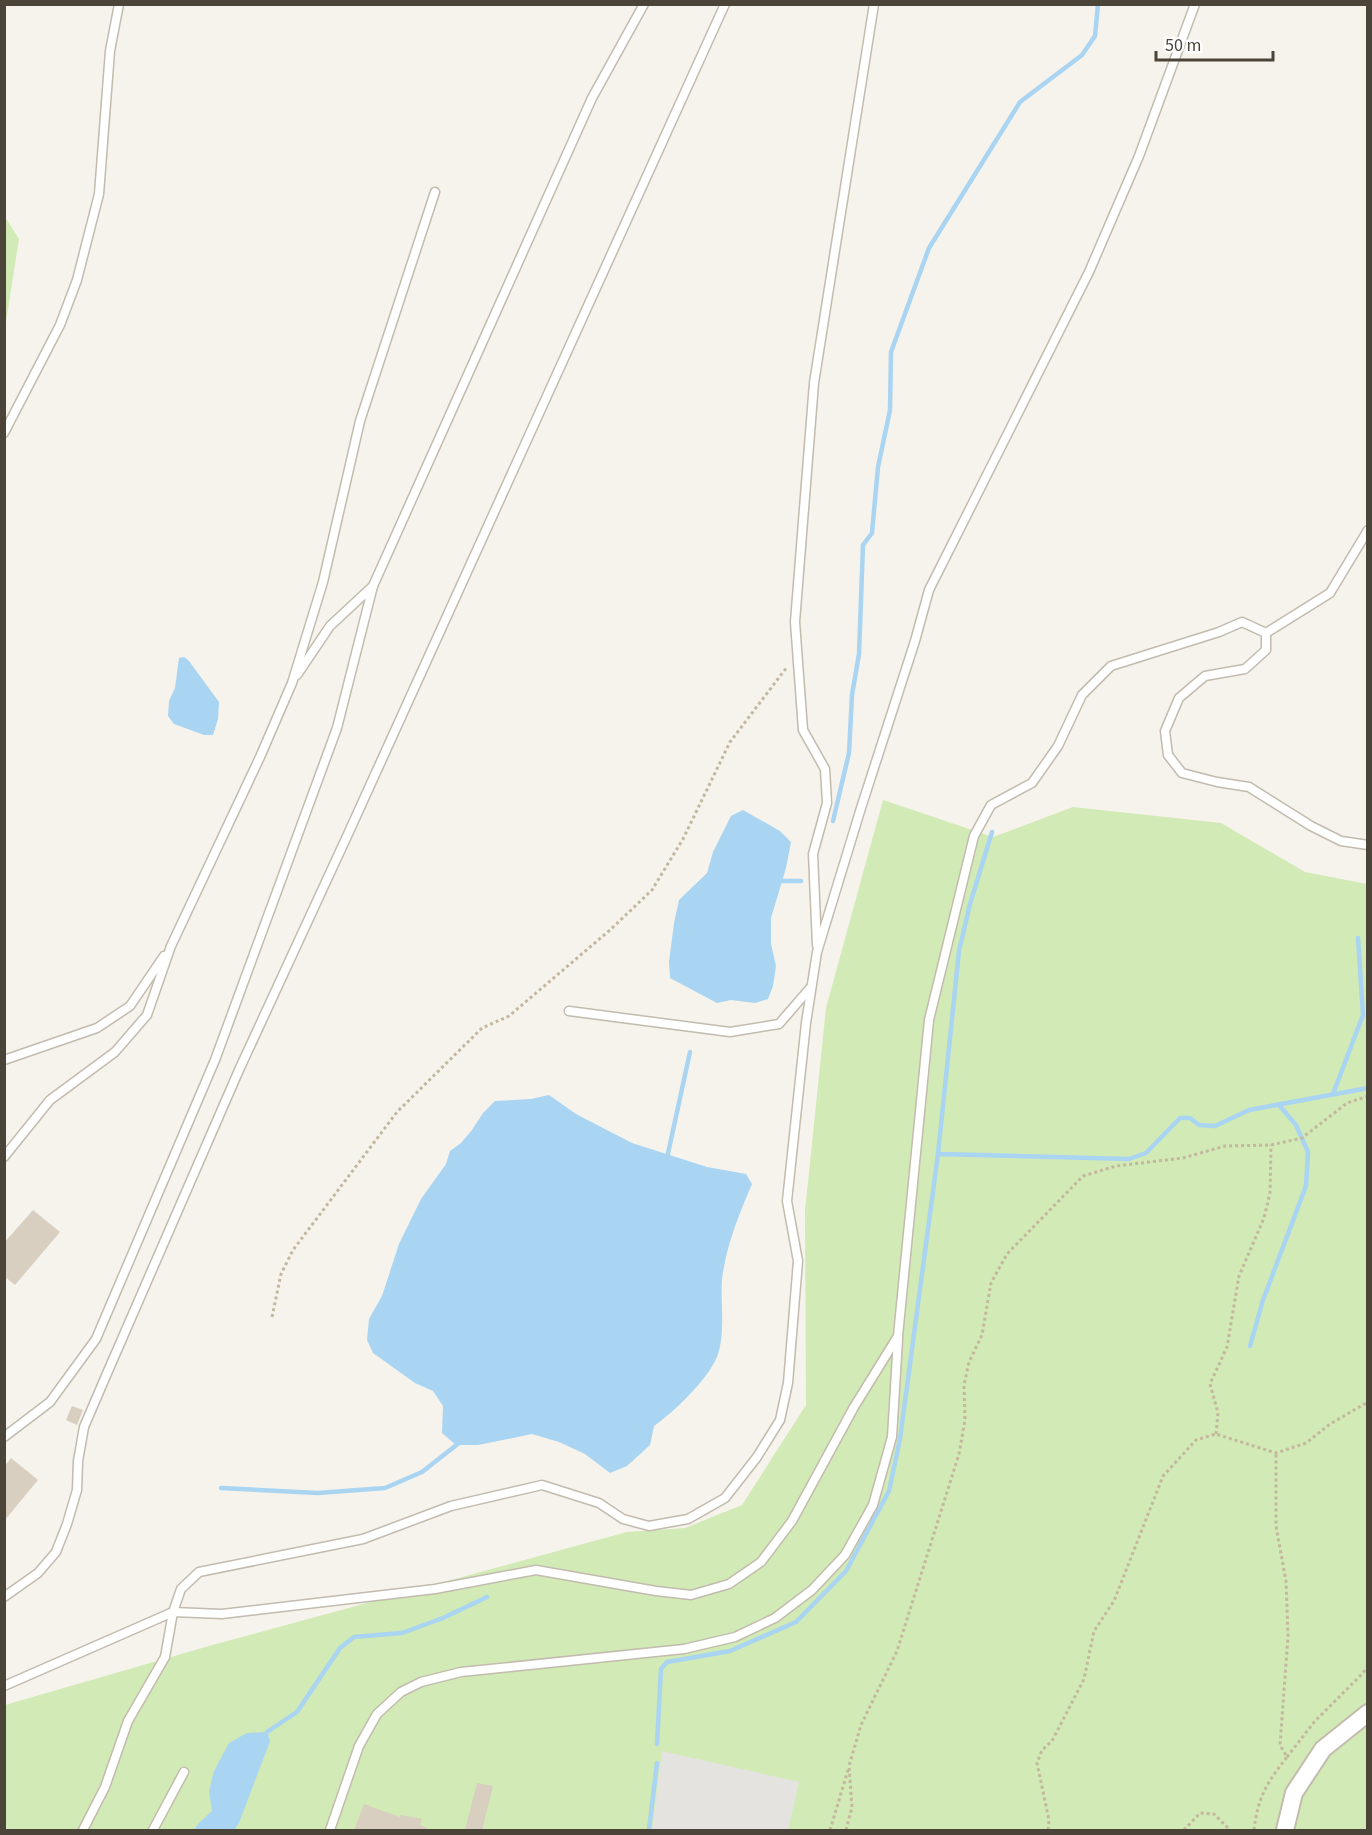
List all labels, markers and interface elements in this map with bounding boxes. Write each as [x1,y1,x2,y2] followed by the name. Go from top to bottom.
[1156,24,1273,62] scale bar
[1165,33,1201,58] text: 50 m

